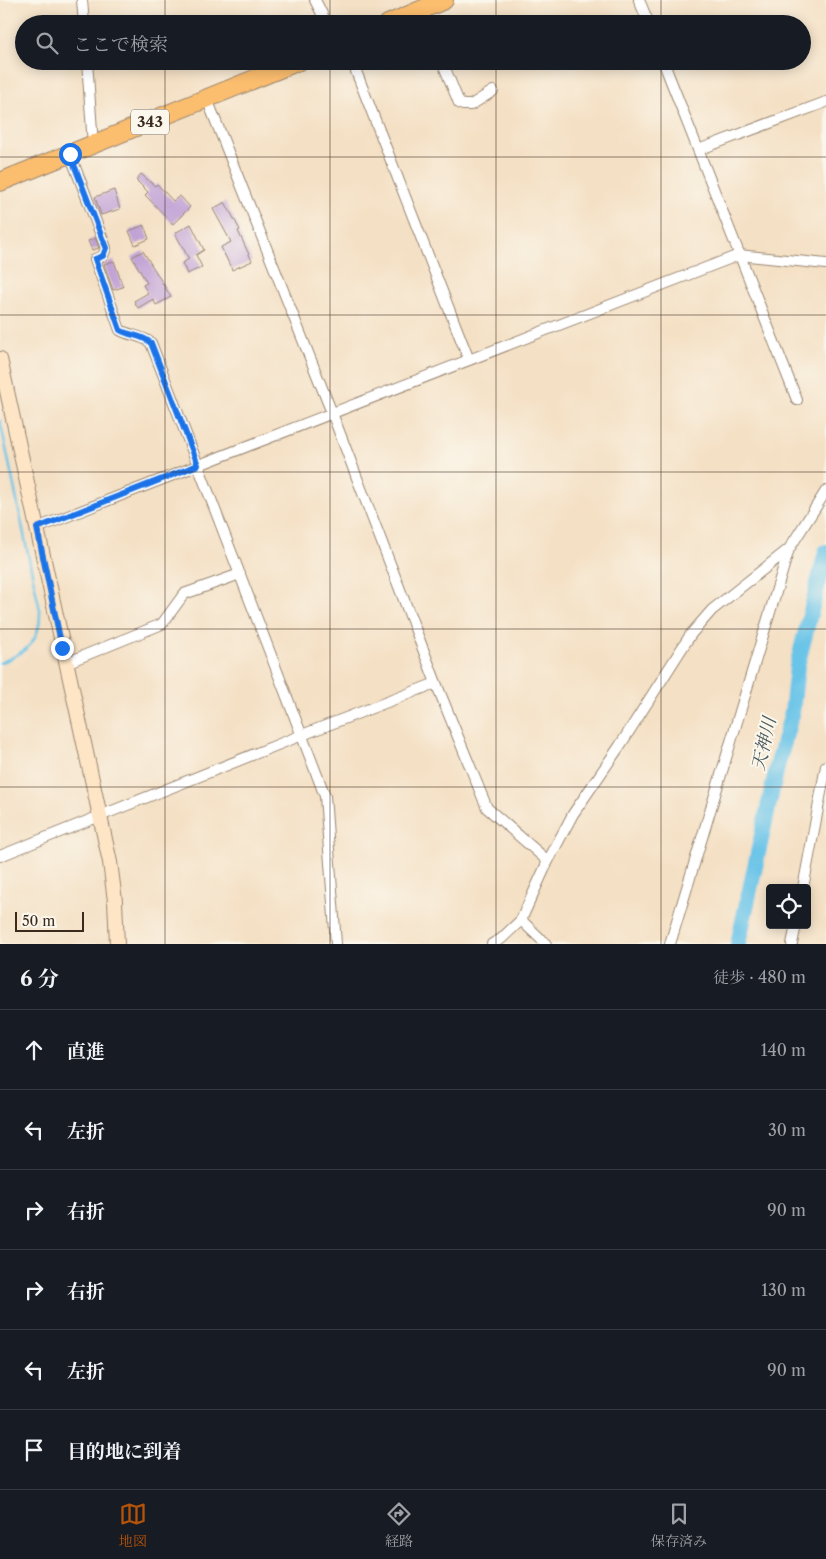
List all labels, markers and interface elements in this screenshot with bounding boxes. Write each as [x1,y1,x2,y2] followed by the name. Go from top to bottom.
[15,15,811,70] search box
[33,29,61,57] icon: search
[73,33,168,56] text: ここで検索
[131,110,169,134] road number: 343
[59,143,82,166] route start
[51,637,74,660] route end
[747,713,781,773] water label: 天神川
[766,884,811,929] map controls
[766,884,811,929] button: locate
[15,909,84,932] scale bar
[22,912,55,930] text: 50 m
[20,966,59,991] text: 6 分
[713,967,806,987] text: 徒歩 · 480 m
[20,1036,48,1064] icon: ahead
[67,1040,105,1063] text: 直進
[761,1040,806,1060] text: 140 m
[20,1116,48,1144] icon: left
[67,1120,105,1143] text: 左折
[768,1120,806,1140] text: 30 m
[20,1196,48,1224] icon: right
[67,1200,105,1223] text: 右折
[767,1200,806,1220] text: 90 m
[20,1276,48,1304] icon: right
[67,1280,105,1303] text: 右折
[761,1280,806,1300] text: 130 m
[20,1356,48,1384] icon: left
[67,1360,105,1383] text: 左折
[767,1360,806,1380] text: 90 m
[20,1436,48,1464] icon: arrive
[67,1440,181,1463] text: 目的地に到着
[119,1500,147,1550] tab: 地図
[385,1500,413,1550] tab: 経路
[651,1500,707,1550] tab: 保存済み

